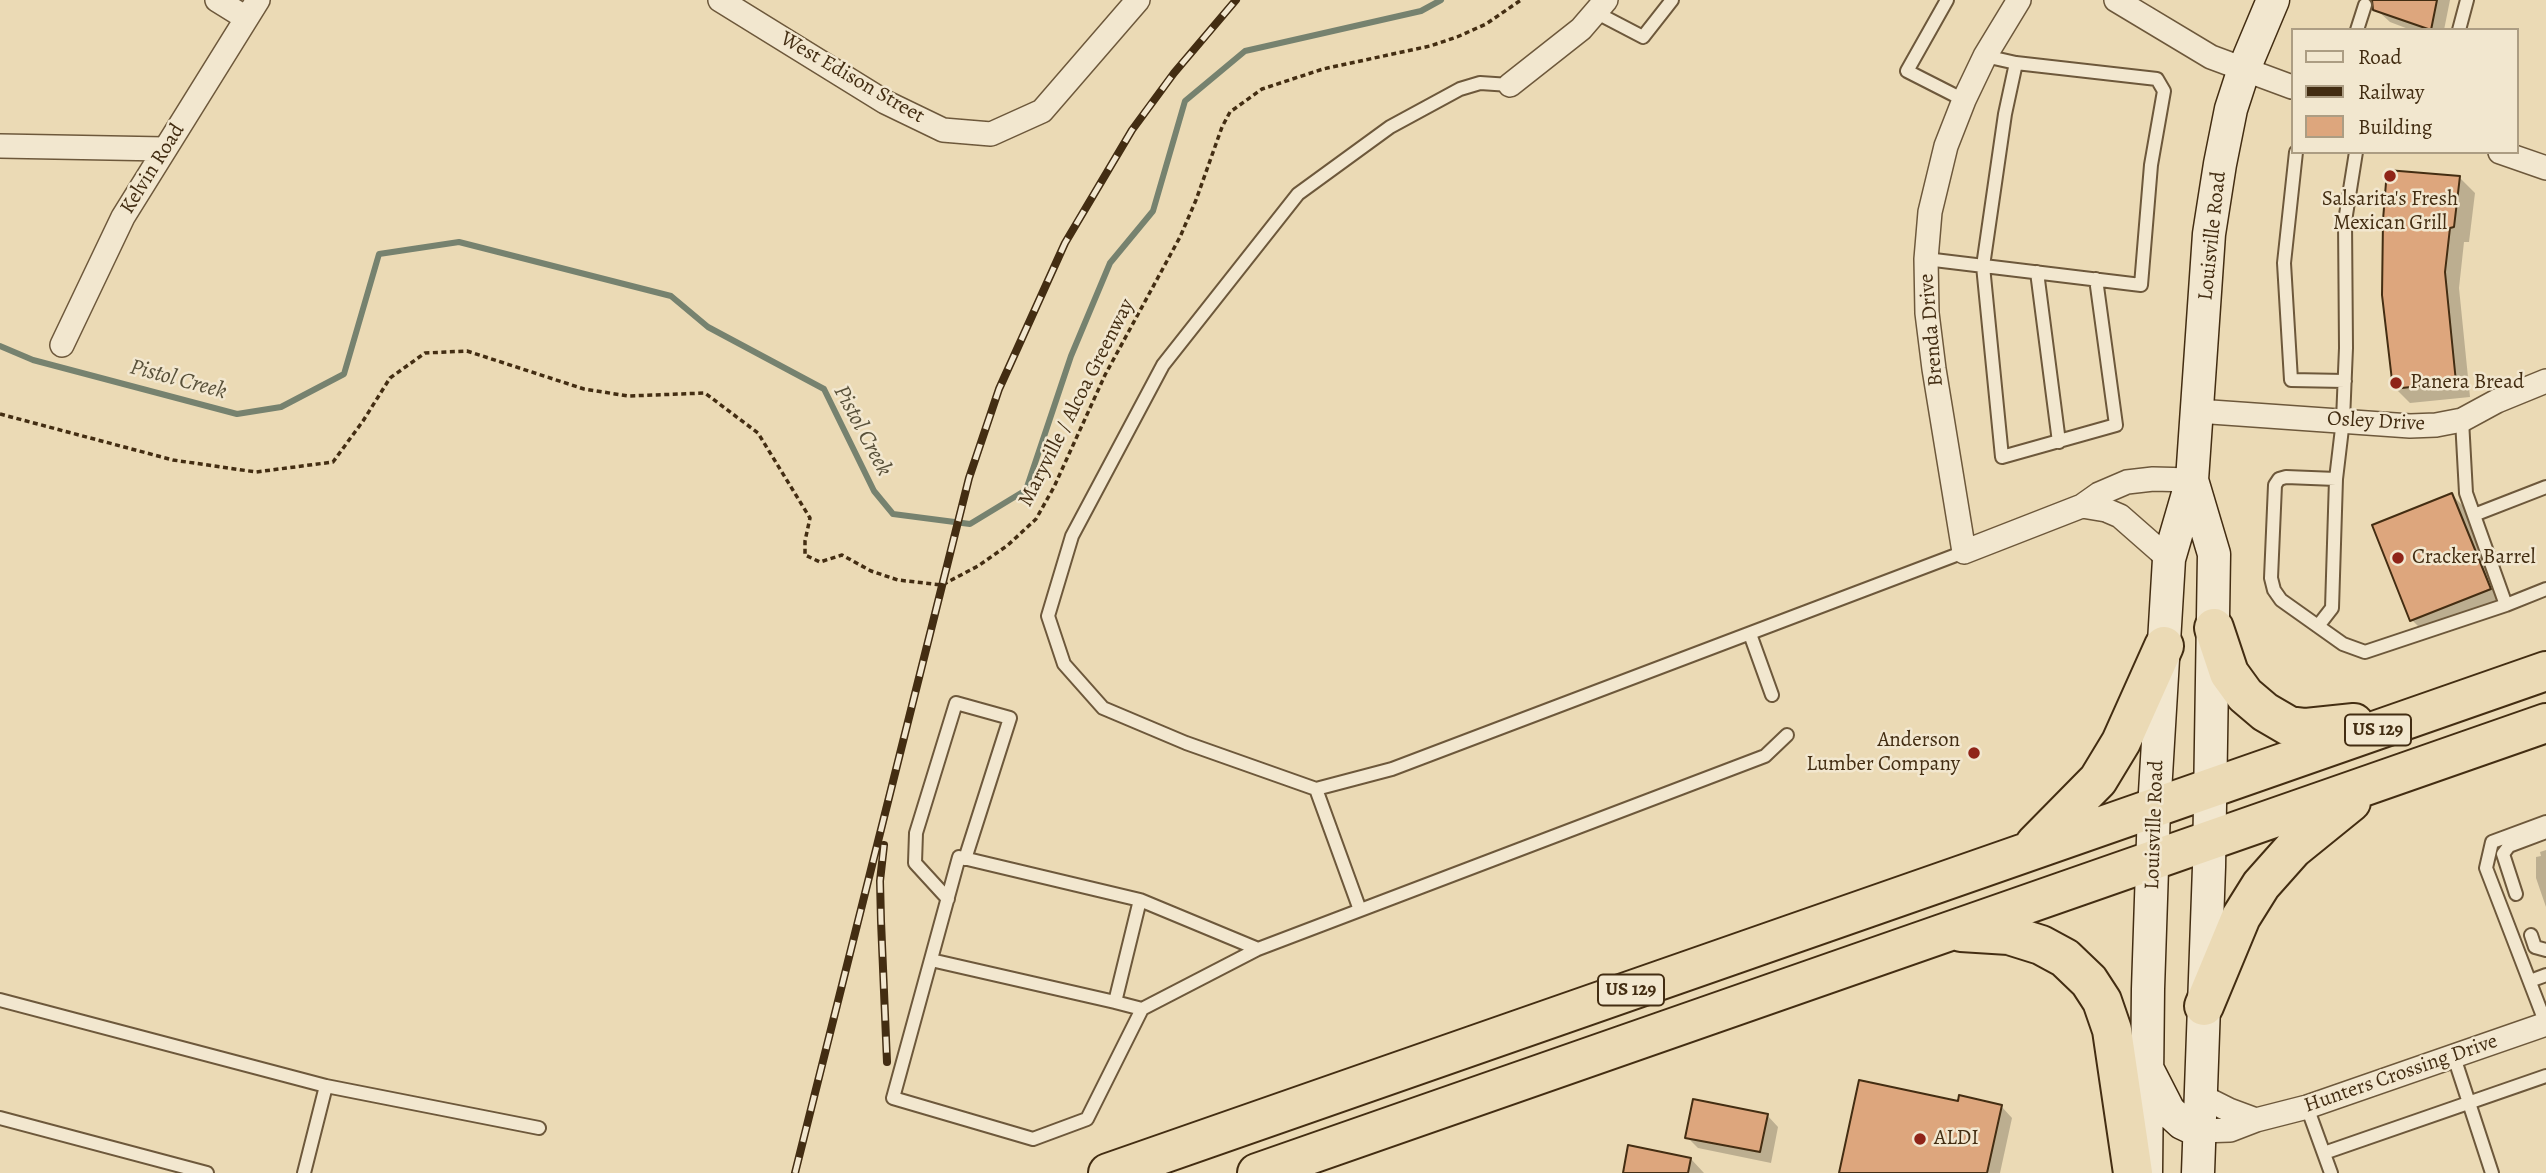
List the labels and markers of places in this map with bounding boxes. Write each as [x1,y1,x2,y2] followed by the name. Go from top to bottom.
[2382,168,2398,184] marker: Salsarita's Fresh Mexican Grill
[2322,187,2458,237] place label: Salsarita's Fresh Mexican Grill
[2410,370,2524,396] place label: Panera Bread
[2388,375,2404,391] marker: Panera Bread
[2412,545,2536,571] place label: Cracker Barrel
[2390,550,2406,566] marker: Cracker Barrel
[1806,728,1960,778] place label: Anderson Lumber Company
[1966,745,1982,761] marker: Anderson Lumber Company
[1934,1126,1979,1152] place label: ALDI
[1912,1131,1928,1147] marker: ALDI

